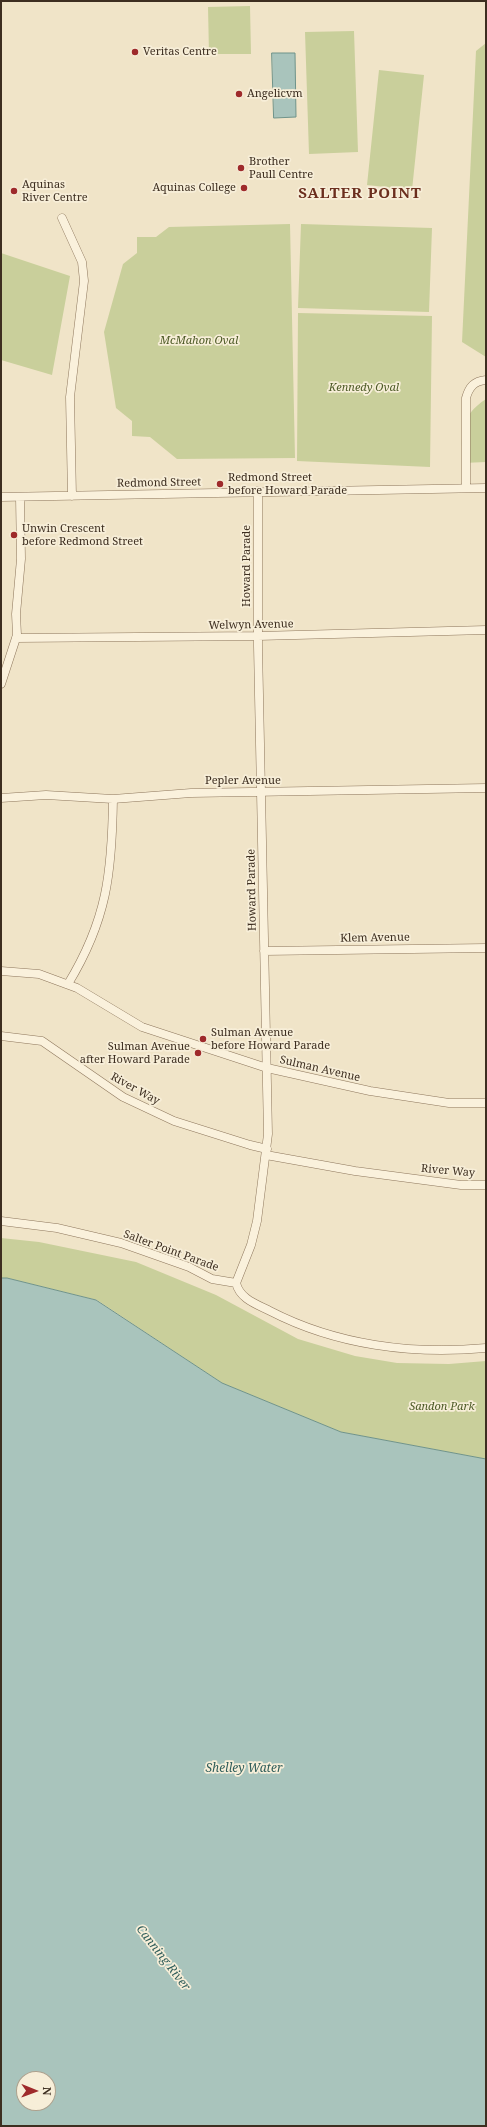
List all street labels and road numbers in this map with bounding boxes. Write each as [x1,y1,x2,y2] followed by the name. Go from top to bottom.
[117,476,201,490] street label: Redmond Street
[240,525,254,607] street label: Howard Parade
[208,618,294,632] street label: Welwyn Avenue
[205,774,281,788] street label: Pepler Avenue
[245,849,259,931] street label: Howard Parade
[340,931,410,945] street label: Klem Avenue
[278,1053,362,1085] street label: Sulman Avenue
[108,1070,162,1108] street label: River Way
[421,1162,475,1180] street label: River Way
[122,1228,220,1274] street label: Salter Point Parade

